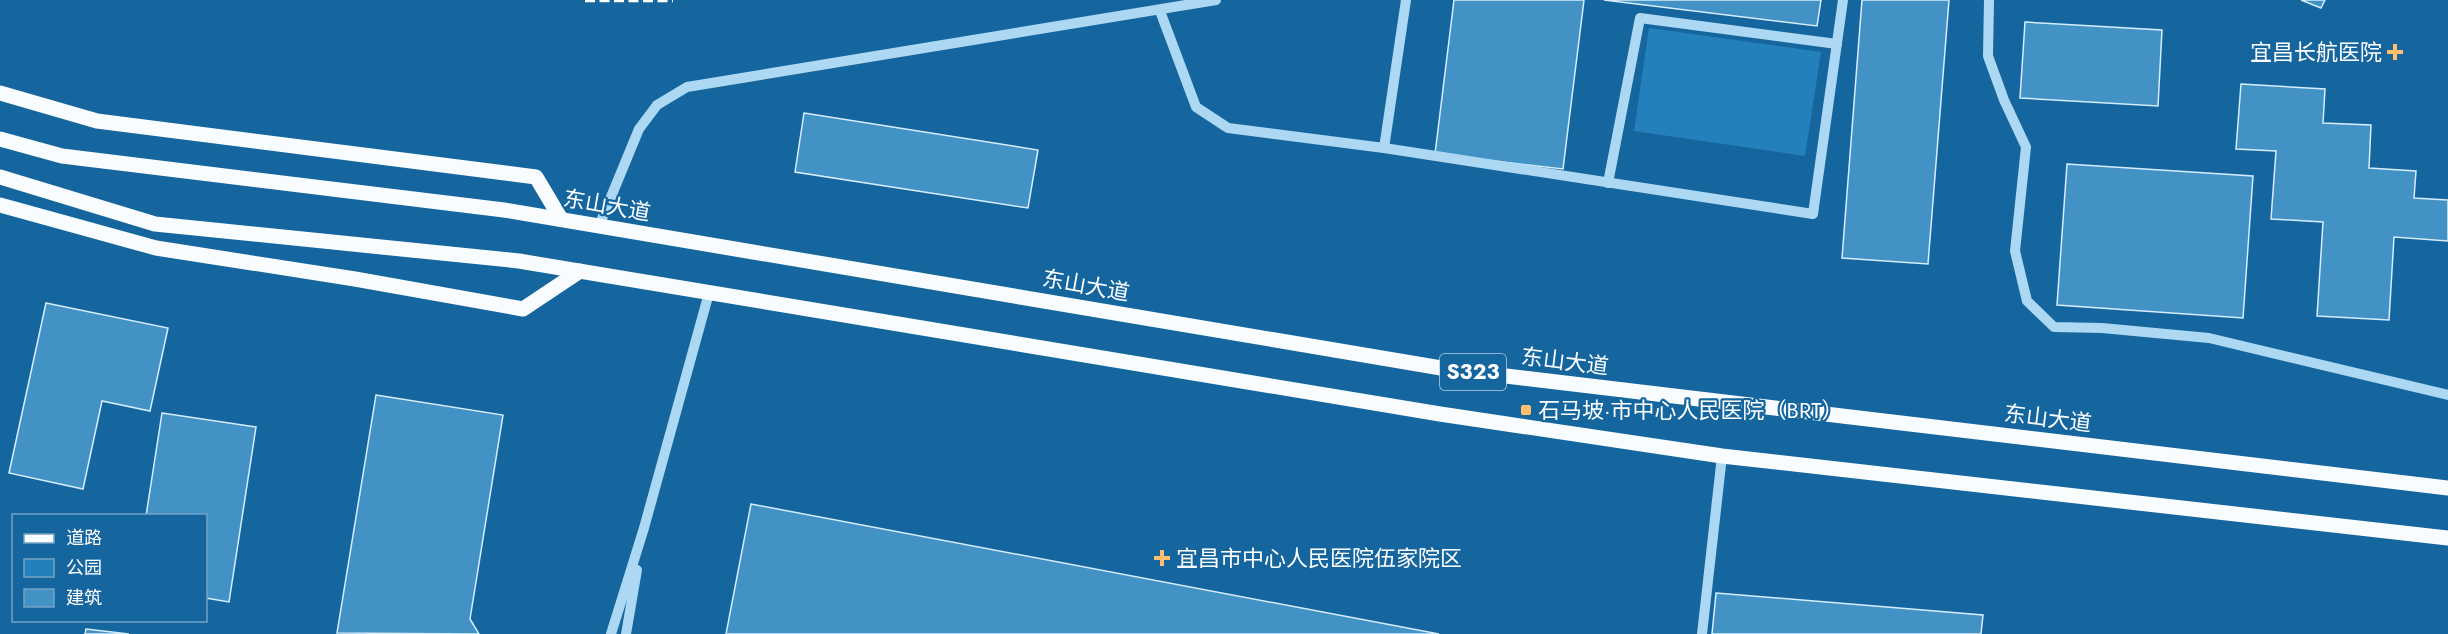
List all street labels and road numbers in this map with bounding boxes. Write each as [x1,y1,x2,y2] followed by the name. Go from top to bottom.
[561,182,653,228] street label: 东山大道
[1040,262,1132,308] street label: 东山大道
[1519,340,1611,382] street label: 东山大道
[1440,354,1506,390] road number: S323
[2002,397,2094,439] street label: 东山大道

